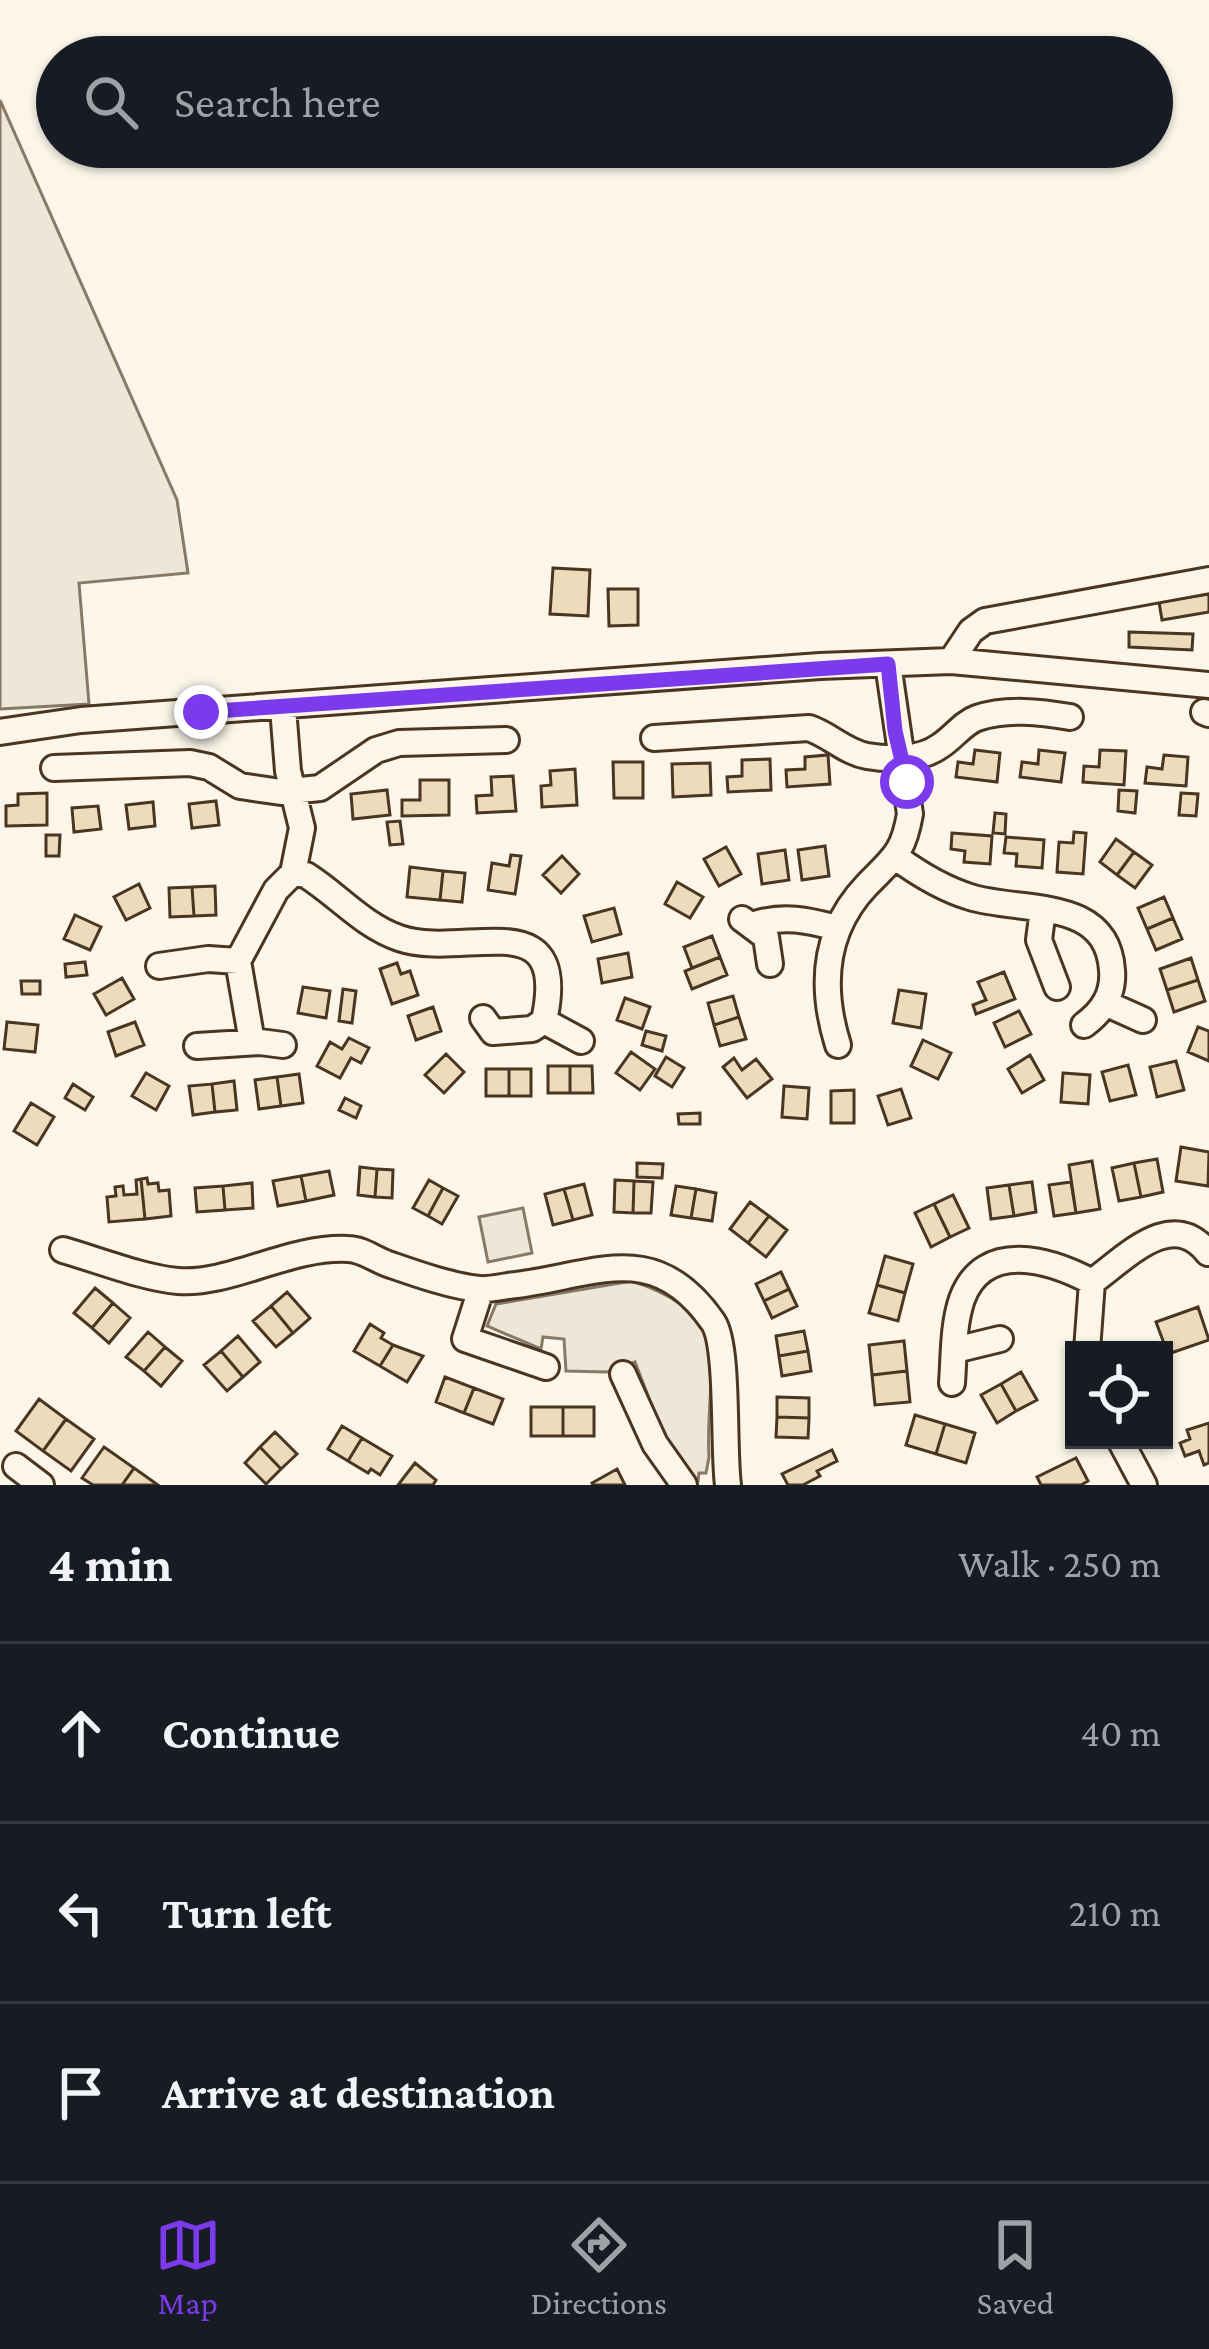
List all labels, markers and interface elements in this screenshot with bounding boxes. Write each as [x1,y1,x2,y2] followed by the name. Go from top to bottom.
[36,36,1173,168] search box
[78,69,144,135] icon: search
[174,77,381,127] text: Search here
[174,685,228,739] route end
[880,755,934,809] route start
[1065,1341,1173,1449] map controls
[1065,1341,1173,1449] button: locate
[48,1535,173,1592] text: 4 min
[958,1542,1161,1585] text: Walk · 250 m
[48,1700,114,1766] icon: ahead
[162,1708,340,1758] text: Continue
[1080,1711,1161,1754] text: 40 m
[48,1880,114,1946] icon: left
[162,1888,331,1938] text: Turn left
[1069,1891,1161,1934] text: 210 m
[48,2060,114,2126] icon: arrive
[162,2068,555,2118] text: Arrive at destination
[155,2212,221,2321] tab: Map
[531,2212,667,2321] tab: Directions
[977,2212,1054,2321] tab: Saved

